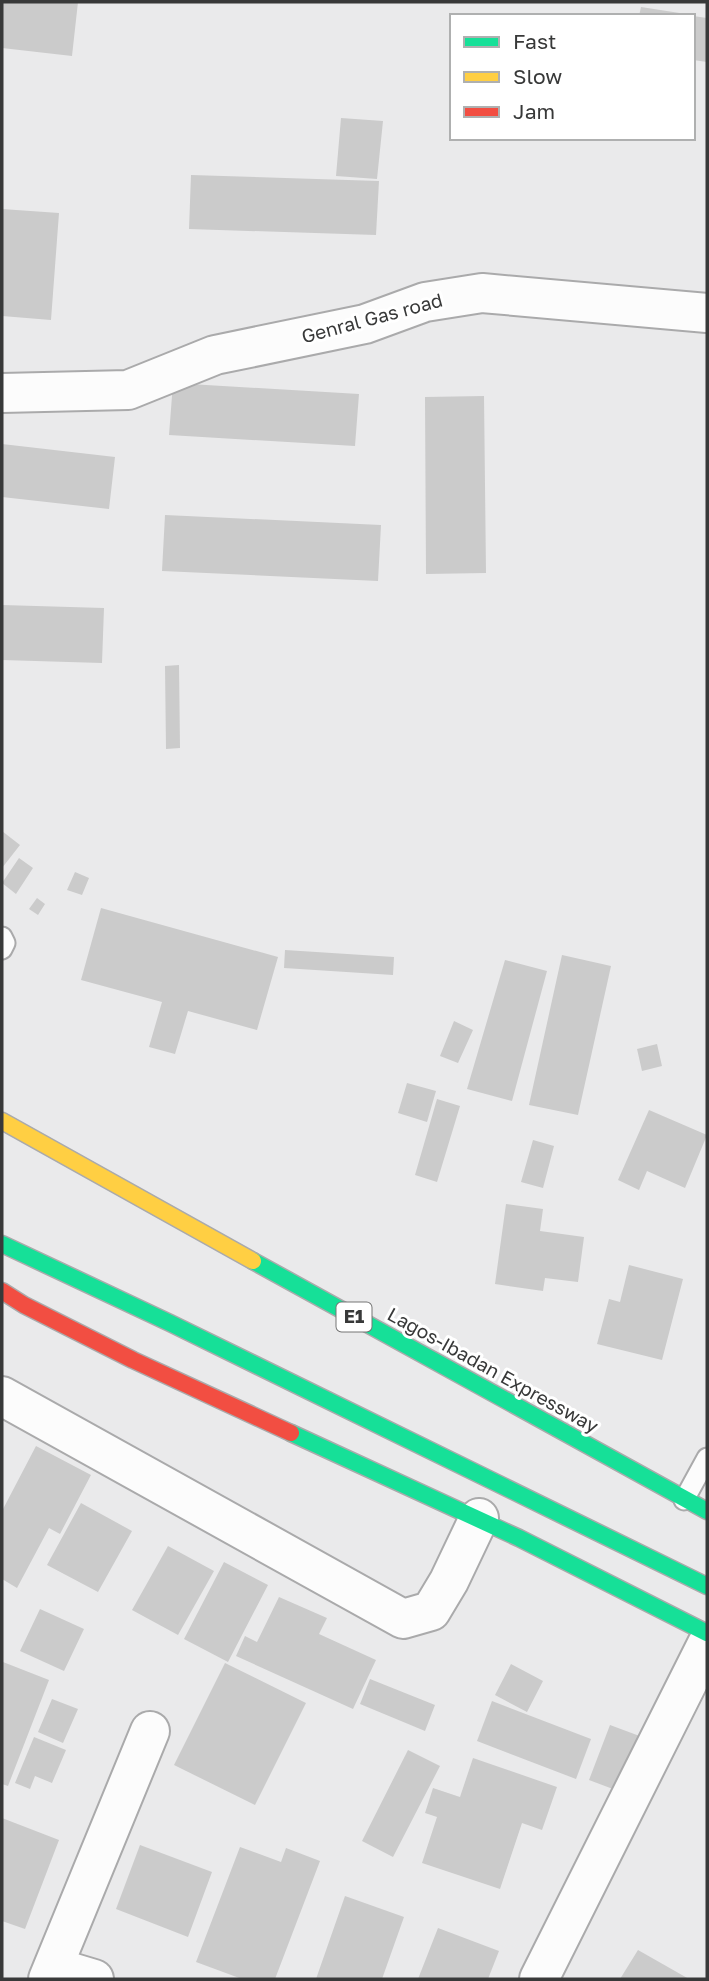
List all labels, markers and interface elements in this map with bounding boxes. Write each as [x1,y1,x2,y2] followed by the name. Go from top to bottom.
[450,14,695,140] legend
[513,28,556,54] text: Fast
[513,63,562,89] text: Slow
[513,98,555,124] text: Jam
[299,288,445,347] street label: Genral Gas road
[336,1302,372,1332] road number: E1
[384,1302,603,1437] street label: Lagos-Ibadan Expressway

